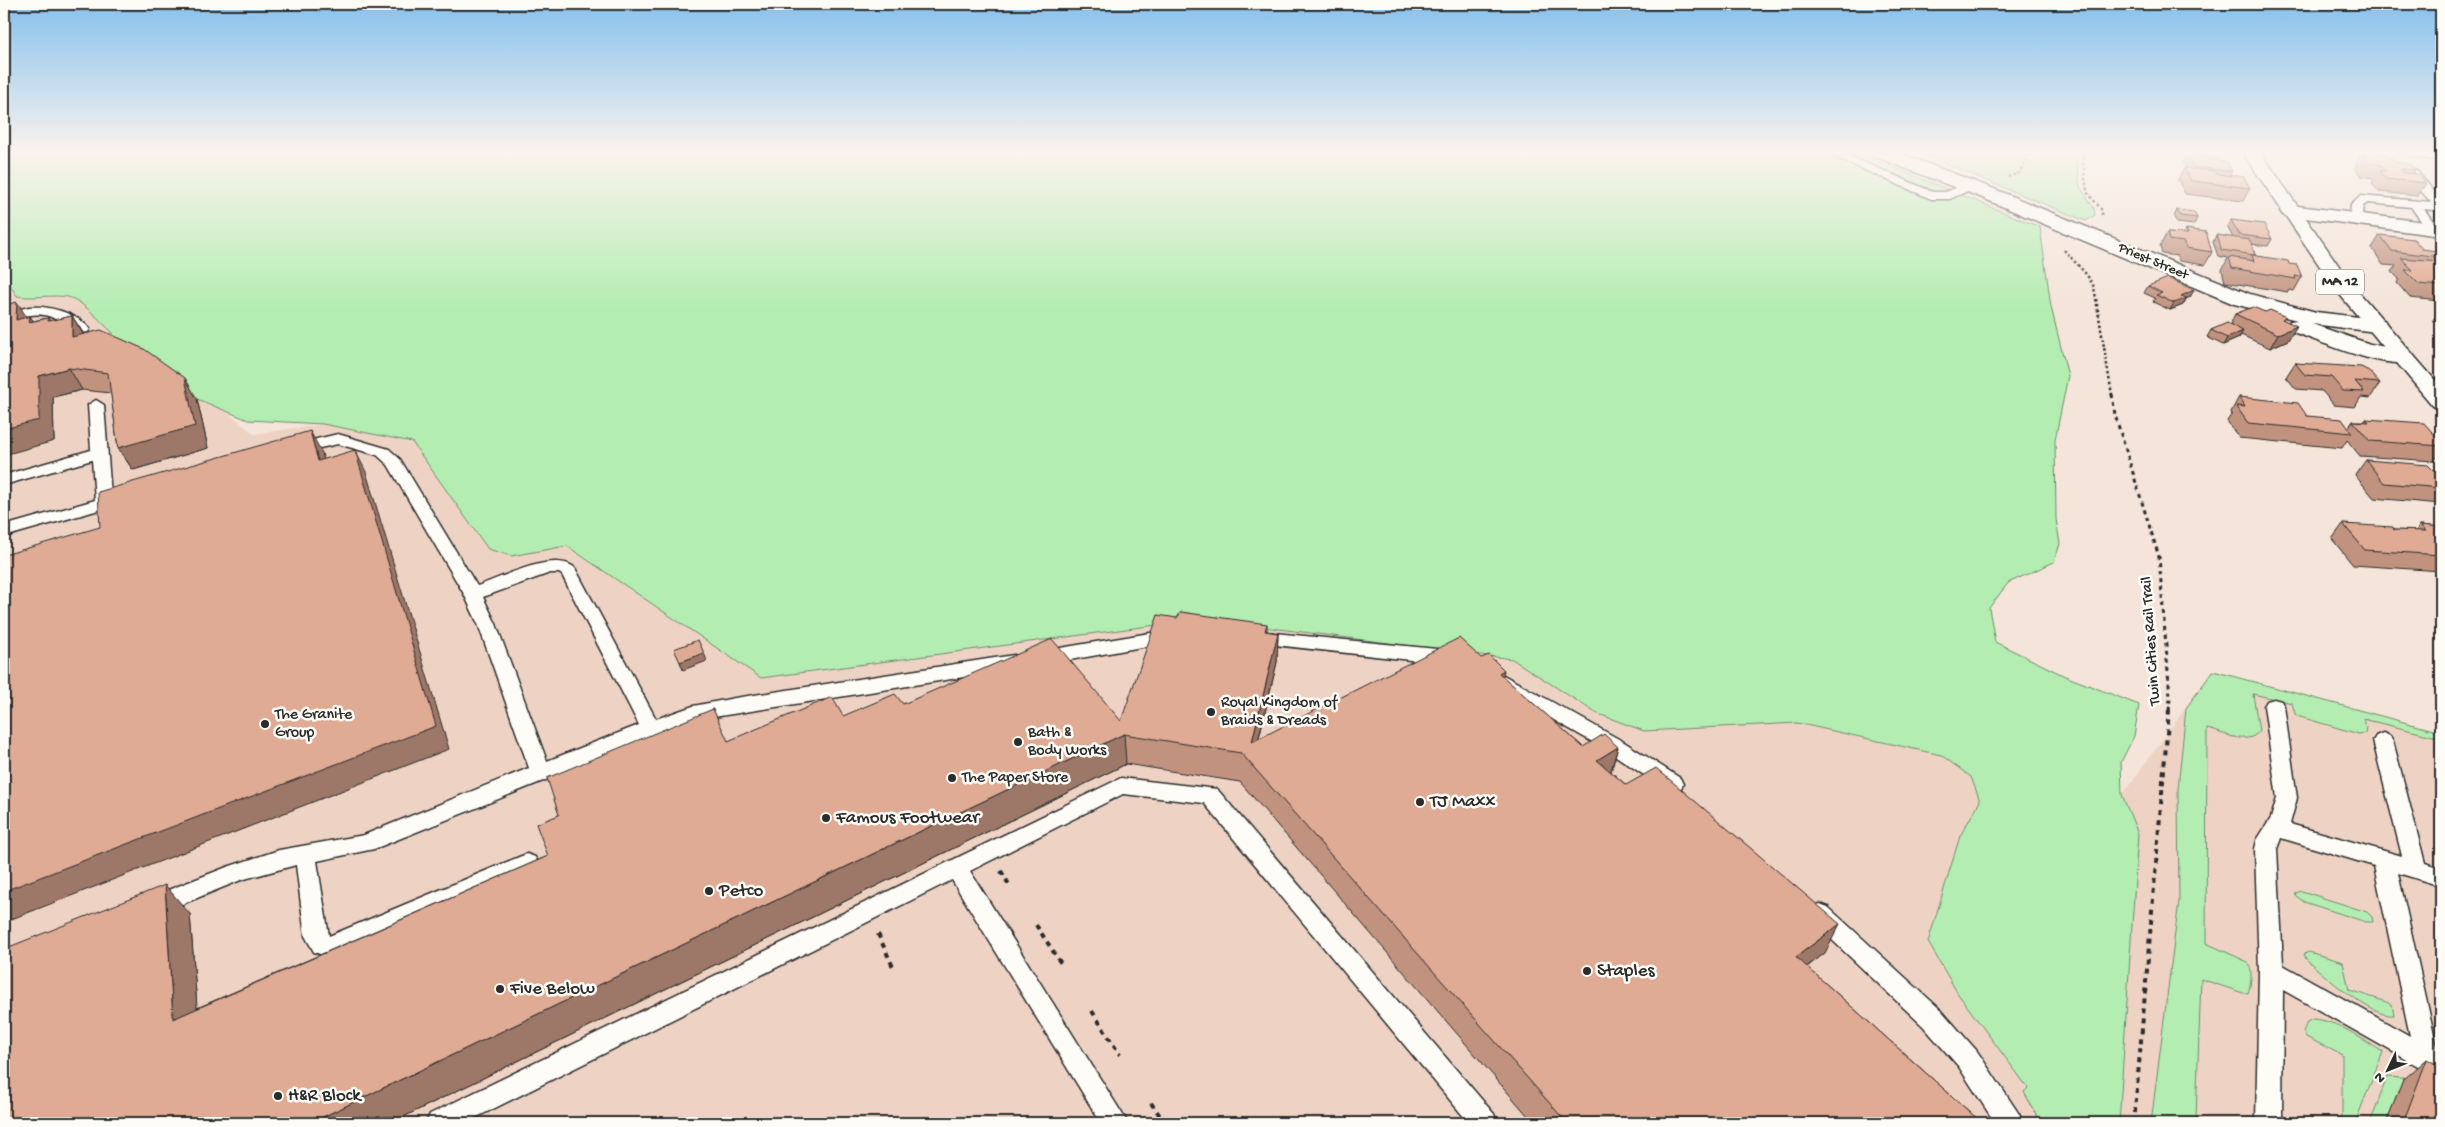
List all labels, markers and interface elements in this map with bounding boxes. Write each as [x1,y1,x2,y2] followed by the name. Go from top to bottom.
[2114,239,2192,285] street label: Priest Street
[2316,270,2364,294] road number: MA 12
[2138,576,2166,707] street label: Twin Cities Rail Trail
[1220,694,1338,731] place label: Royal Kingdom of Braids & Dreads
[274,706,353,743] place label: The Granite Group
[1205,706,1217,718] marker: Royal Kingdom of Braids & Dreads
[259,718,271,730] marker: The Granite Group
[1027,724,1107,761] place label: Bath & Body Works
[1012,736,1024,748] marker: Bath & Body Works
[961,769,1069,788] place label: The Paper Store
[946,772,958,784] marker: The Paper Store
[1429,791,1496,814] place label: TJ Maxx
[1414,796,1426,808] marker: TJ Maxx
[835,807,981,830] place label: Famous Footwear
[820,812,832,824] marker: Famous Footwear
[718,880,764,903] place label: Petco
[703,885,715,897] marker: Petco
[1597,960,1655,983] place label: Staples
[1581,965,1593,977] marker: Staples
[509,978,595,1001] place label: Five Below
[494,983,506,995] marker: Five Below
[2362,1044,2412,1094] north arrow
[2371,1068,2390,1086] text: N
[288,1085,362,1108] place label: H&R Block
[272,1090,284,1102] marker: H&R Block

